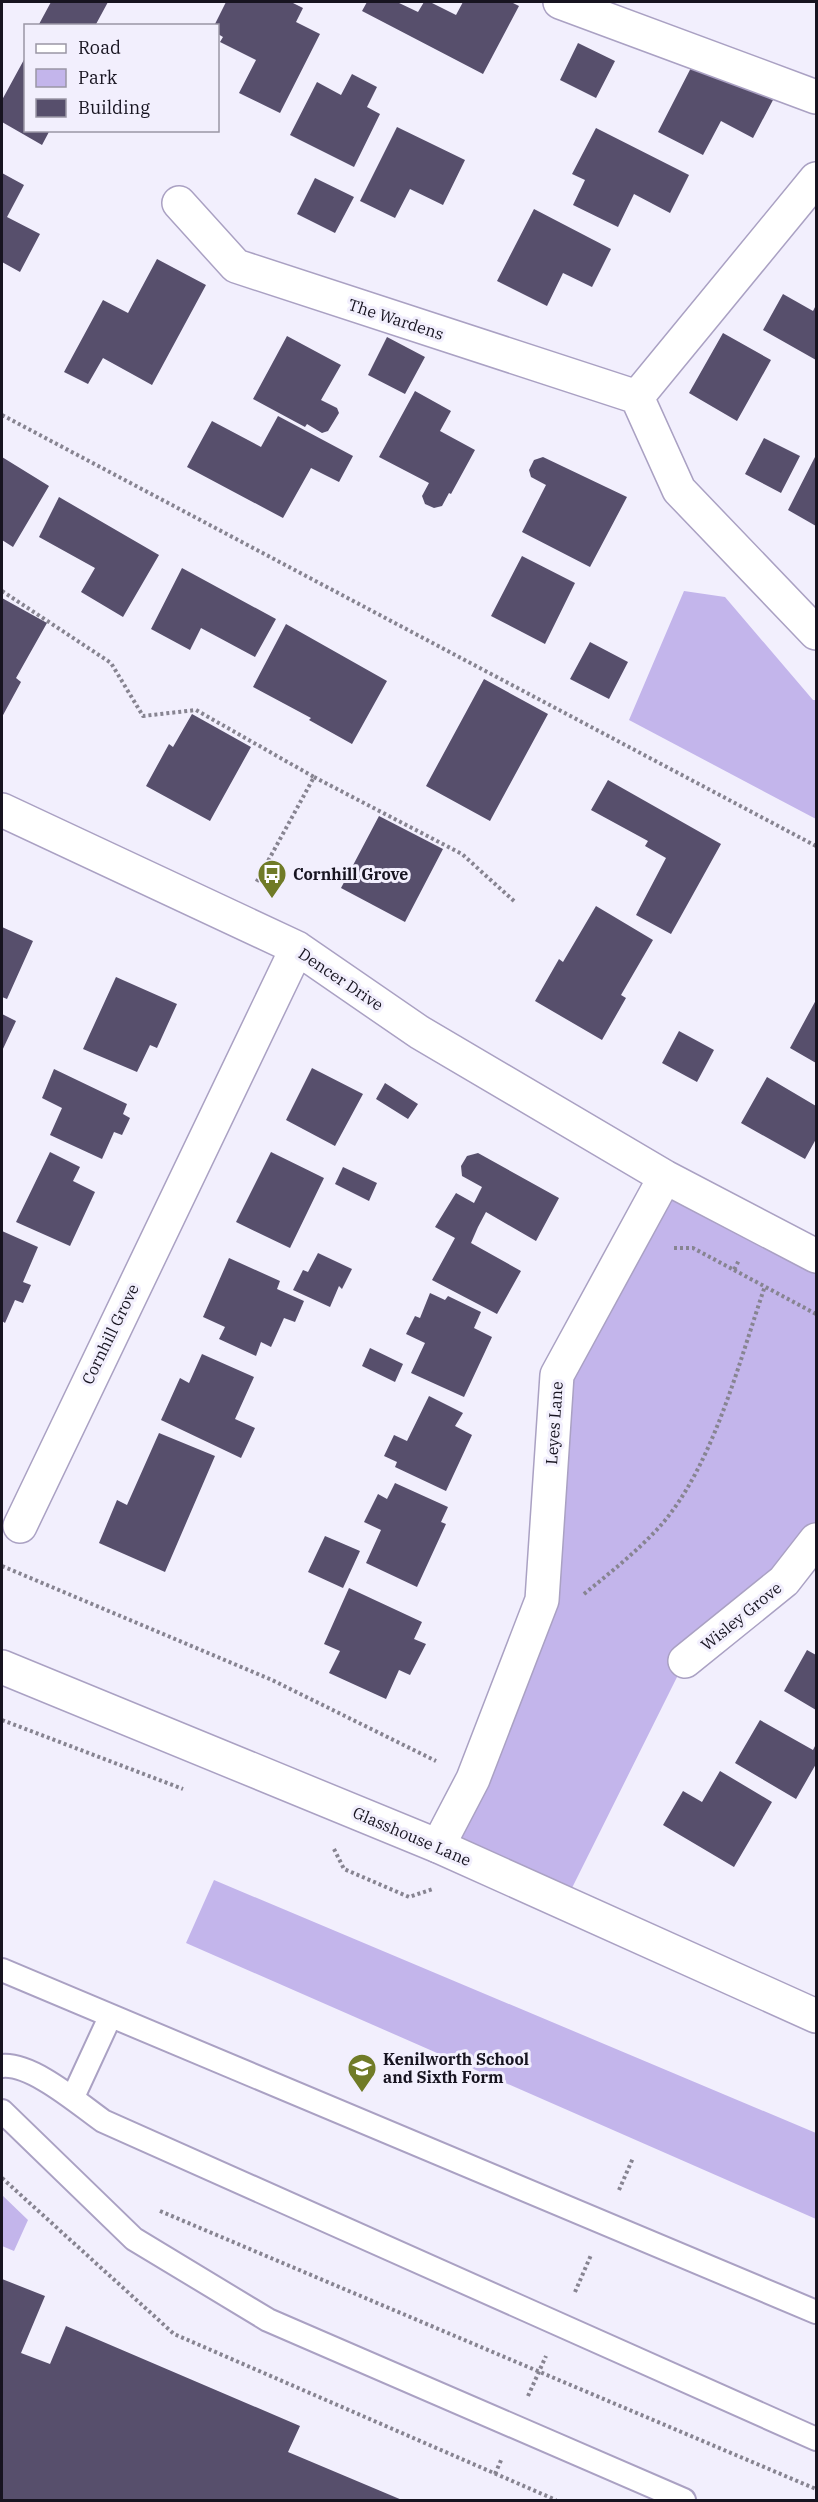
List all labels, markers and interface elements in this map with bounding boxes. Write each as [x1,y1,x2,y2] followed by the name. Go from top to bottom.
[24,24,219,132] legend
[78,36,121,59] text: Road
[78,66,118,89] text: Park
[78,96,150,119] text: Building
[346,294,446,344] street label: The Wardens
[256,858,288,900] bus stop icon: Cornhill Grove
[293,864,408,884] place label: Cornhill Grove
[295,943,387,1015] street label: Dencer Drive
[77,1280,143,1388] street label: Cornhill Grove
[541,1381,567,1465] street label: Leyes Lane
[697,1577,785,1655] street label: Wisley Grove
[350,1802,474,1870] street label: Glasshouse Lane
[383,2049,529,2087] place label: Kenilworth School and Sixth Form
[346,2052,378,2094] school or university icon: Kenilworth School and Sixth Form

